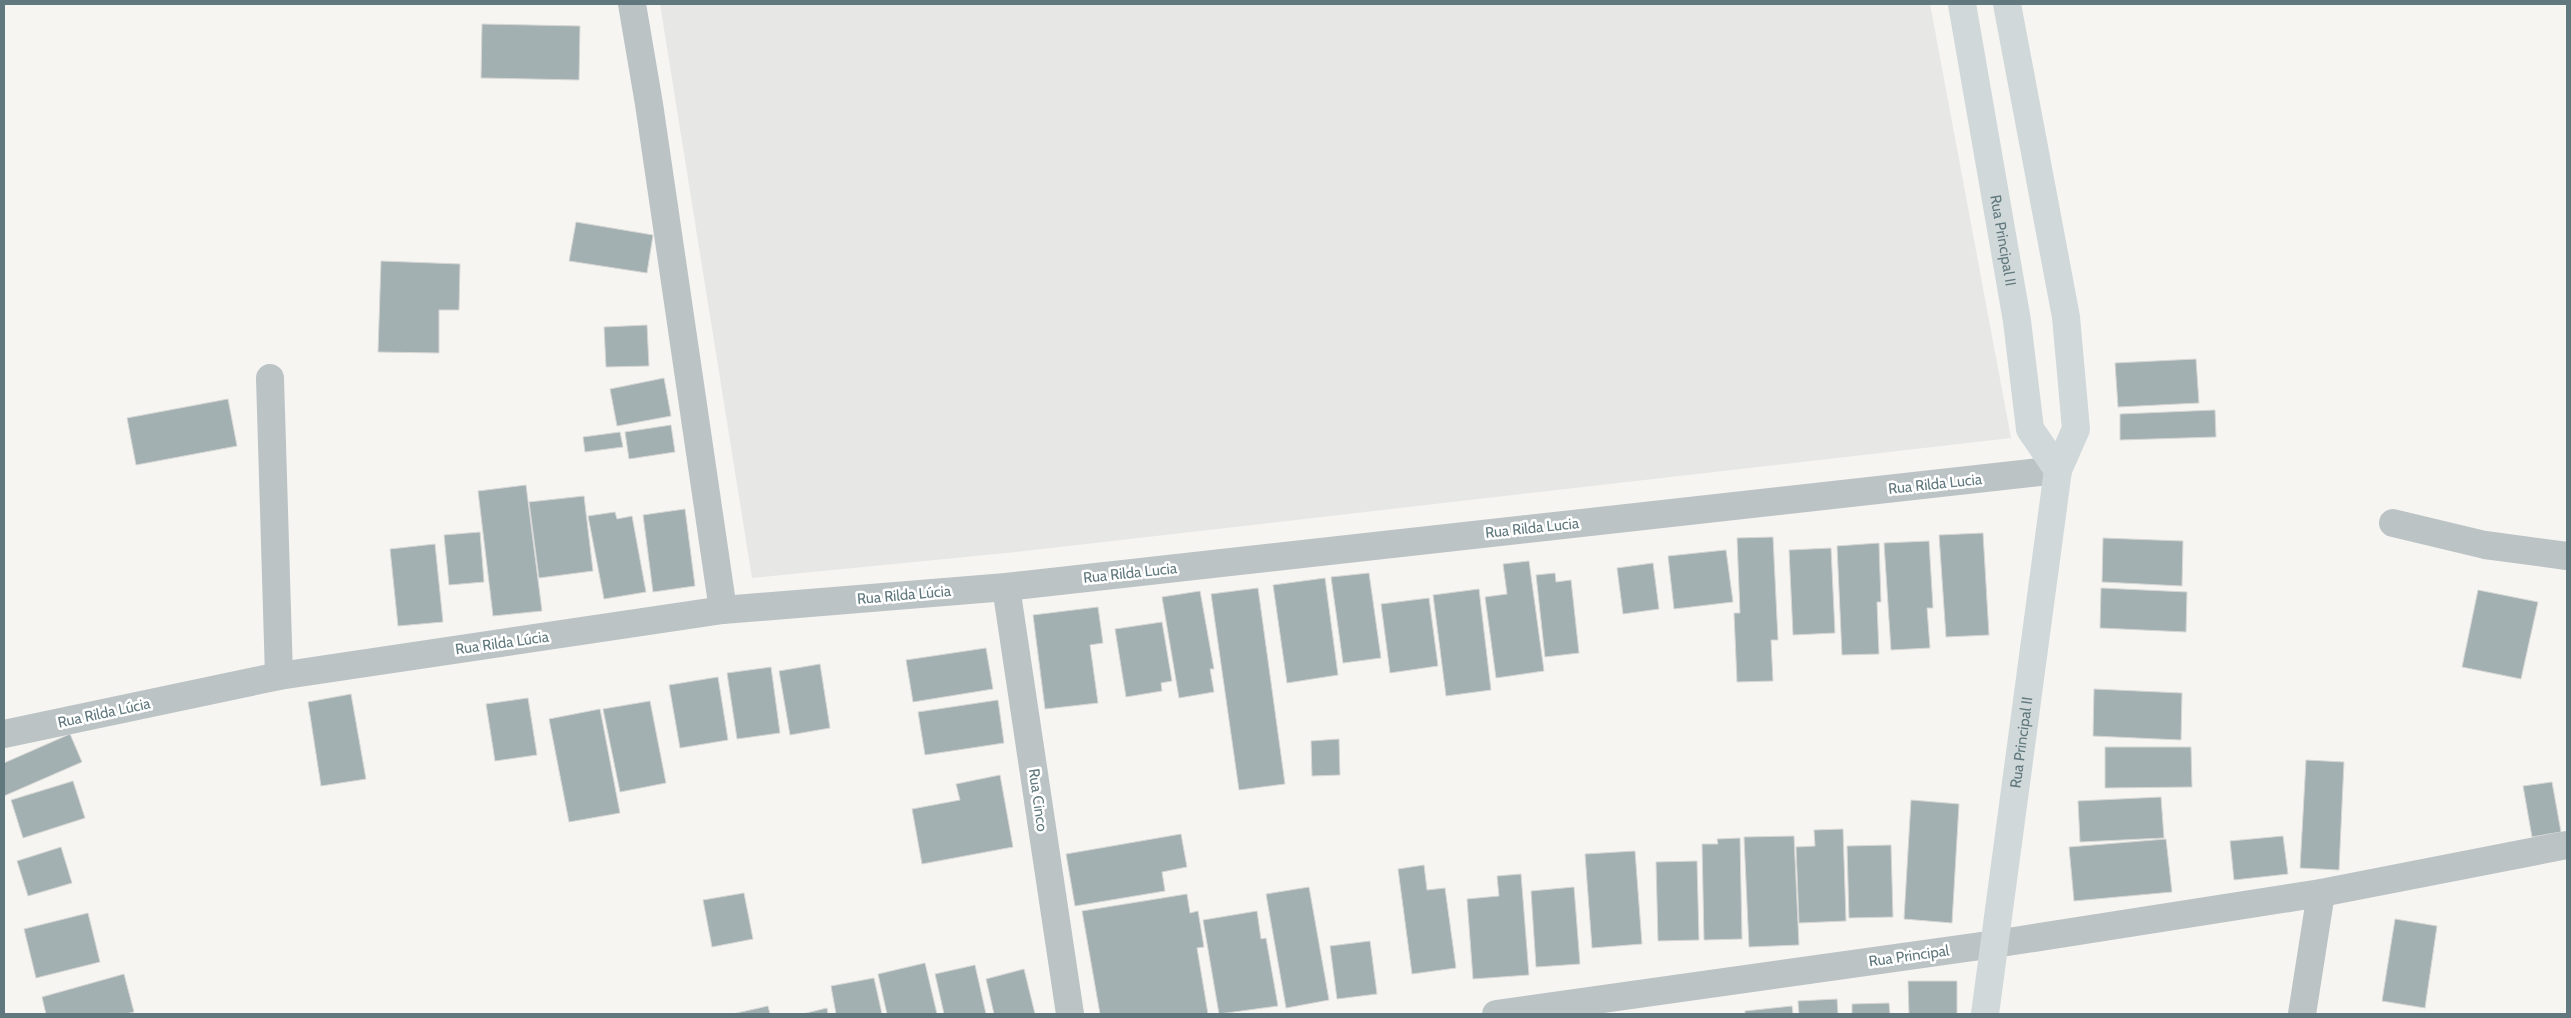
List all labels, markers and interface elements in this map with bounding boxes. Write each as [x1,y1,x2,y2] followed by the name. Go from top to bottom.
[1986,193,2020,287] street label: Rua Principal II
[1887,470,1984,498] street label: Rua Rilda Lucia
[1484,514,1581,542] street label: Rua Rilda Lucia
[1082,559,1179,587] street label: Rua Rilda Lucia
[856,582,953,608] street label: Rua Rilda Lúcia
[454,627,551,658] street label: Rua Rilda Lúcia
[56,694,153,732] street label: Rua Rilda Lúcia
[2006,696,2036,789] street label: Rua Principal II
[1025,767,1051,833] street label: Rua Cinco
[1868,941,1951,971] street label: Rua Principal

